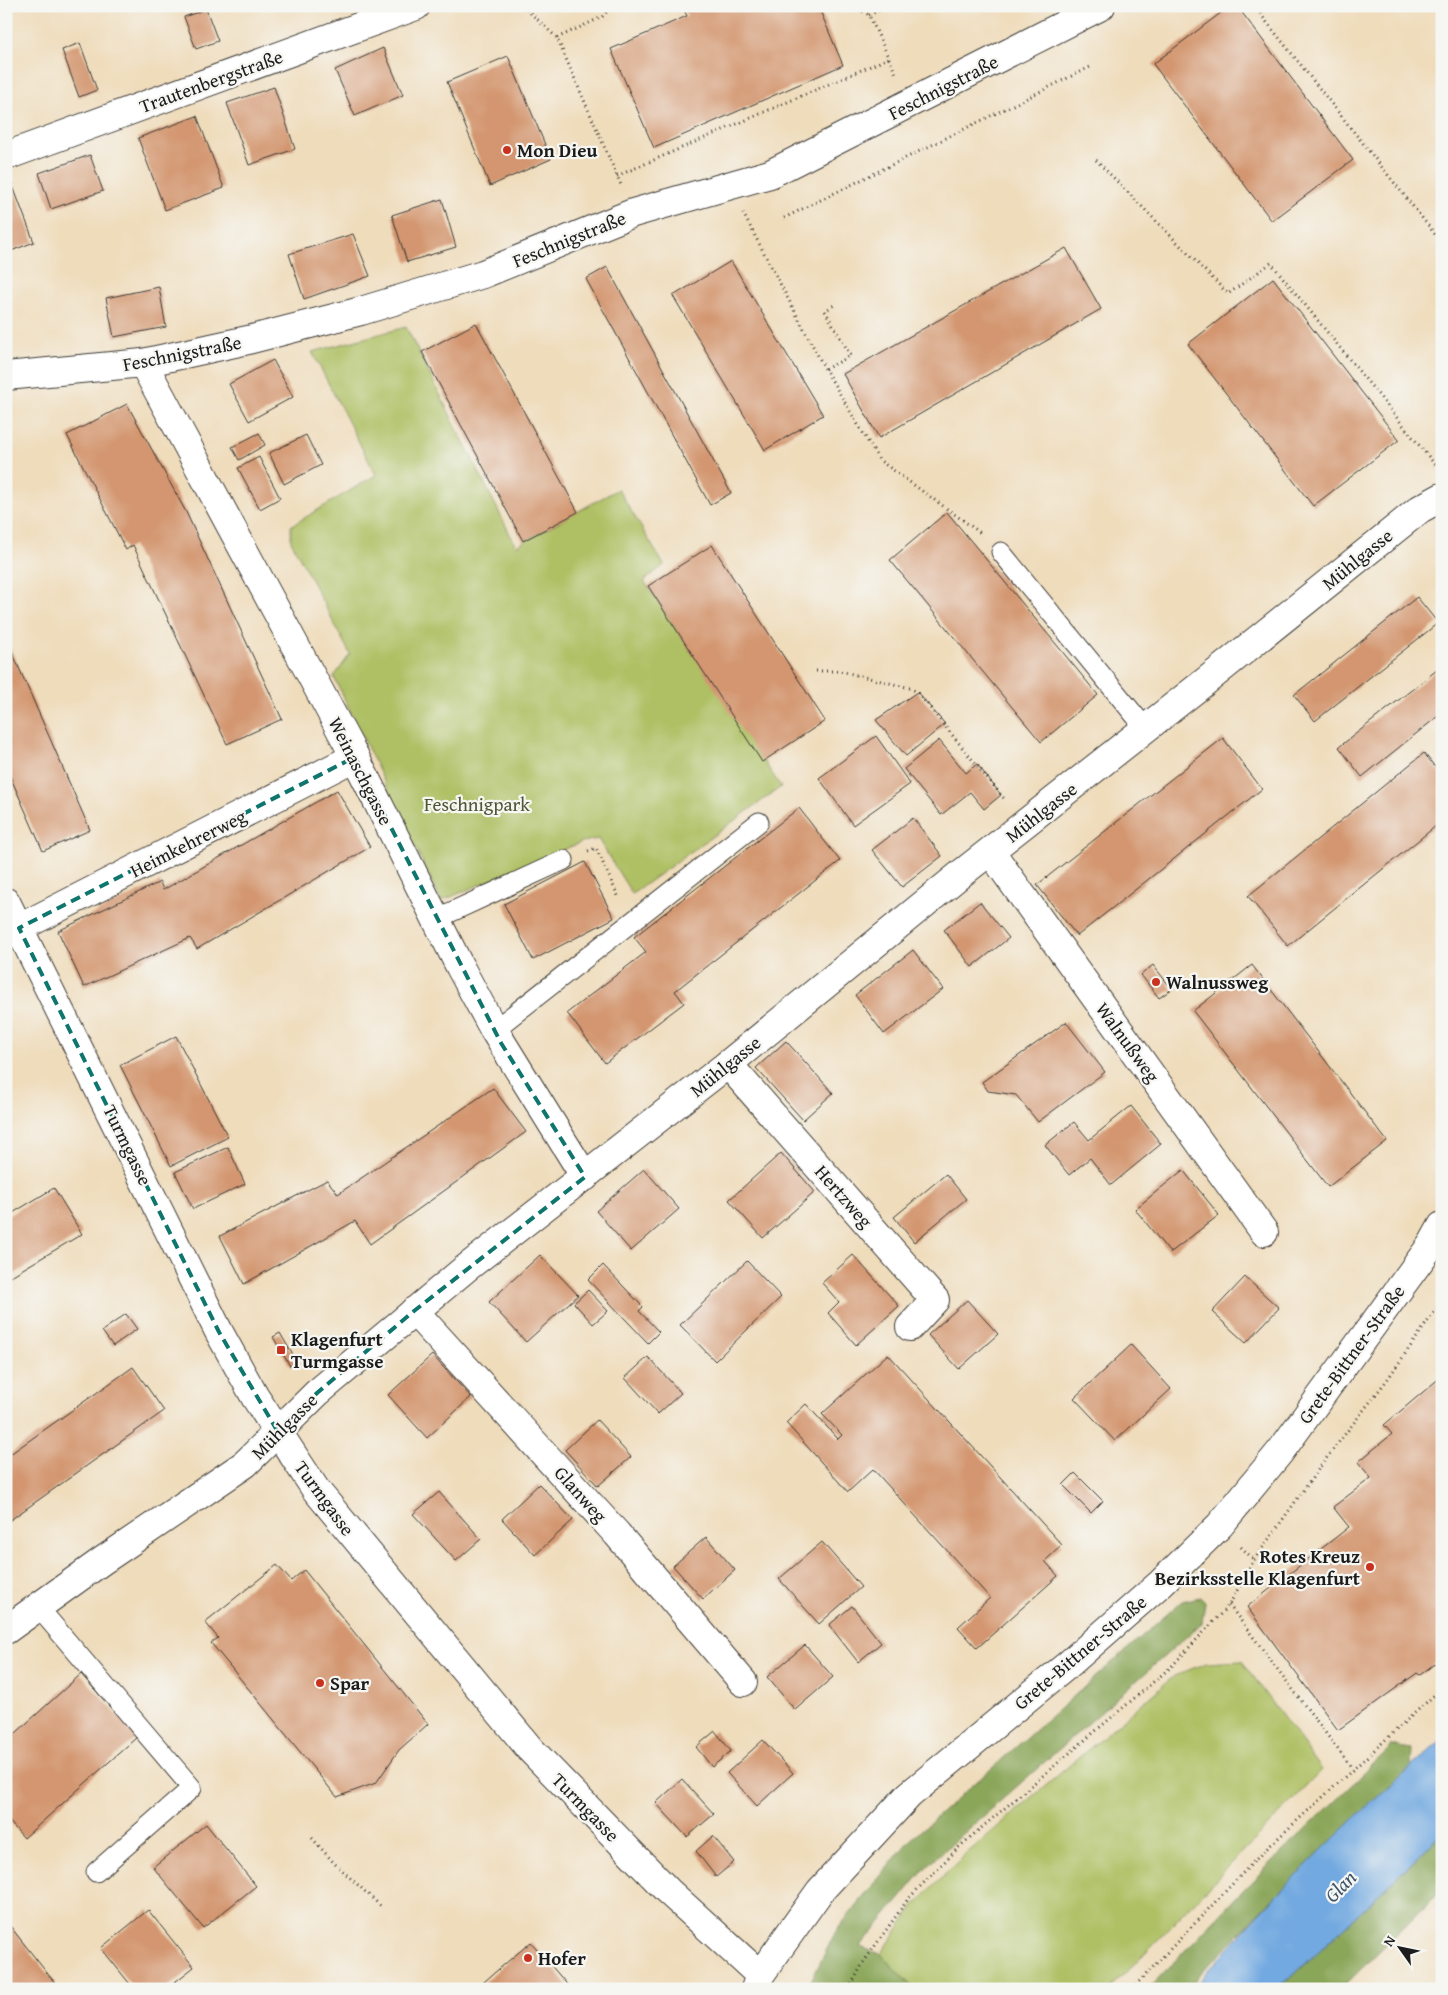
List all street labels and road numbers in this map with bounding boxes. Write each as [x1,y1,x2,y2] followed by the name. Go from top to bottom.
[135,42,287,120] street label: Trautenbergstraße
[883,47,1003,127] street label: Feschnigstraße
[508,203,630,274] street label: Feschnigstraße
[120,328,244,378] street label: Feschnigstraße
[1315,522,1399,596] street label: Mühlgasse
[322,712,400,830] street label: Weinaschgasse
[999,775,1083,849] street label: Mühlgasse
[125,801,251,884] street label: Heimkehrerweg
[1089,996,1167,1088] street label: Walnußweg
[683,1029,767,1103] street label: Mühlgasse
[96,1100,160,1190] street label: Turmgasse
[809,1158,880,1234] street label: Hertzweg
[1291,1279,1411,1429] street label: Grete-Bittner-Straße
[244,1386,324,1466] street label: Mühlgasse
[288,1455,362,1541] street label: Turmgasse
[548,1459,614,1529] street label: Glanweg
[1007,1588,1153,1716] street label: Grete-Bittner-Straße
[546,1766,626,1848] street label: Turmgasse

